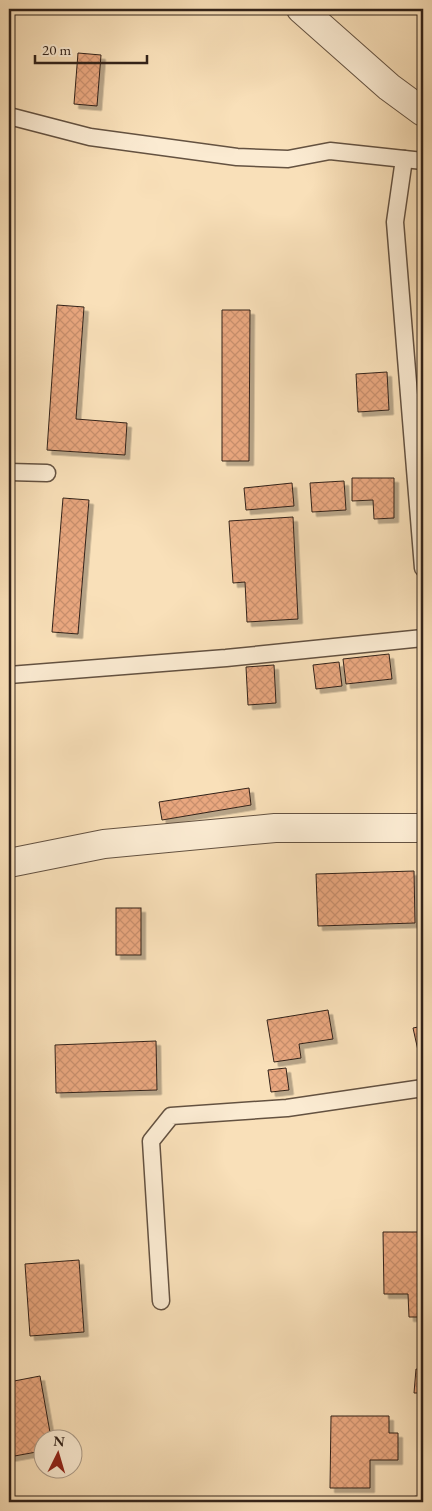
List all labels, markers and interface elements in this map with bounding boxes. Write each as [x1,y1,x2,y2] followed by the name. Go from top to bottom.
[35,32,148,64] scale bar
[42,40,71,59] text: 20 m
[32,1428,82,1478] north arrow
[53,1432,66,1451] text: N

